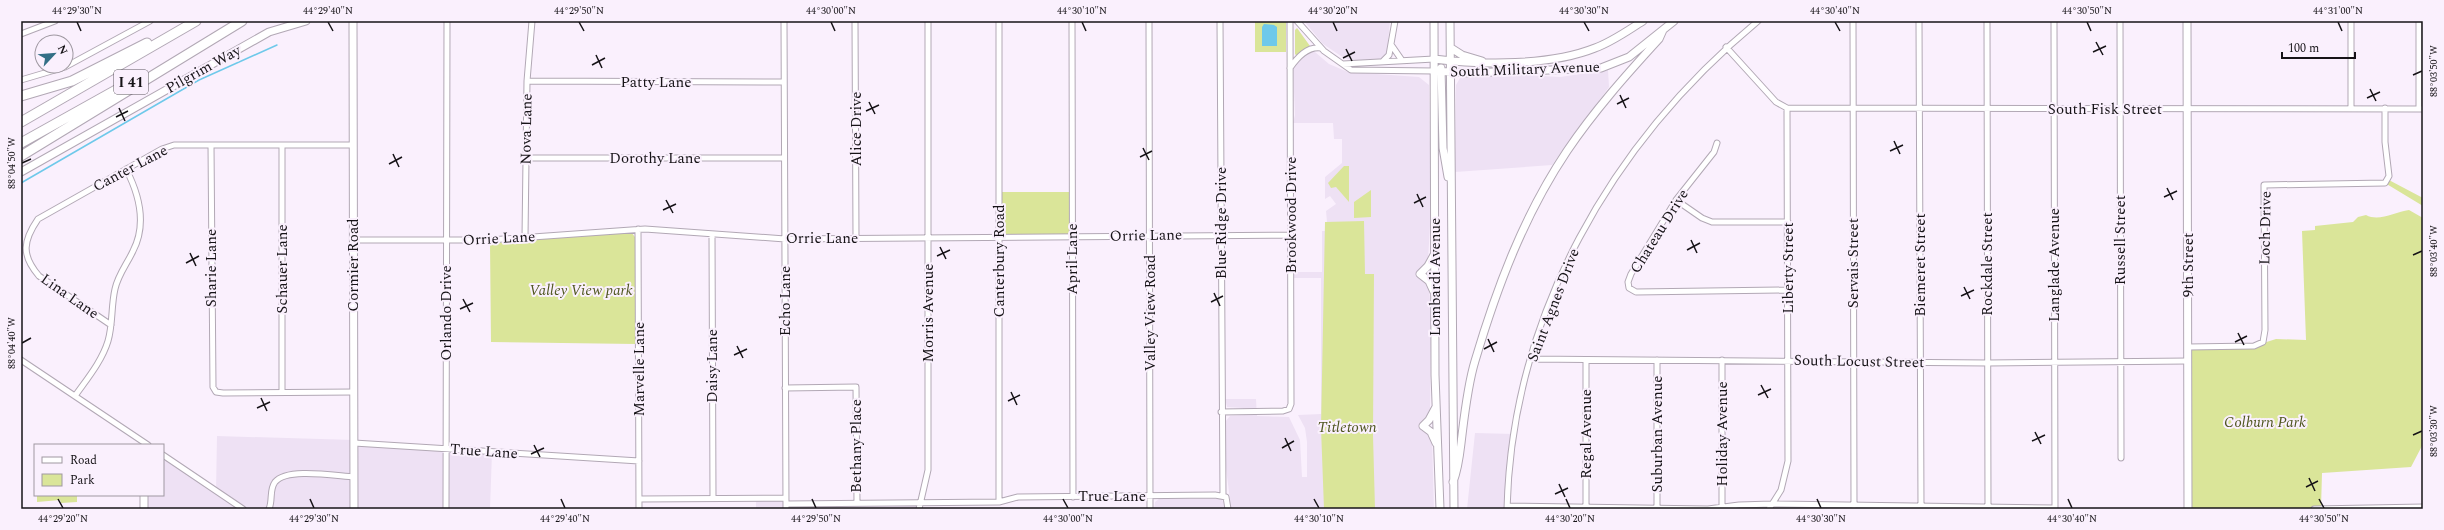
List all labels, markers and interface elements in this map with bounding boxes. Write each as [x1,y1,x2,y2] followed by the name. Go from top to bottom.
[52,3,102,19] text: 44°29'30"N
[303,3,353,19] text: 44°29'40"N
[554,3,604,19] text: 44°29'50"N
[806,3,856,19] text: 44°30'00"N
[1057,3,1107,19] text: 44°30'10"N
[1308,3,1358,19] text: 44°30'20"N
[1559,3,1609,19] text: 44°30'30"N
[1810,3,1860,19] text: 44°30'40"N
[2062,3,2112,19] text: 44°30'50"N
[2313,3,2363,19] text: 44°31'00"N
[34,34,74,74] north arrow
[2282,34,2355,60] scale bar
[161,39,246,100] street label: Pilgrim Way
[2288,39,2319,58] text: 100 m
[53,42,72,58] text: N
[2426,45,2442,97] text: 88°03'50"W
[1450,55,1600,84] street label: South Military Avenue
[114,70,148,94] road number: I 41
[621,71,691,94] street label: Patty Lane
[845,91,868,167] street label: Alice Drive
[514,93,539,165] street label: Nova Lane
[2048,98,2162,121] street label: South Fisk Street
[4,137,20,189] text: 88°04'50"W
[89,139,172,198] street label: Canter Lane
[609,147,701,170] street label: Dorothy Lane
[1280,157,1303,274] street label: Brookwood Drive
[1210,167,1233,279] street label: Blue Ridge Drive
[1624,185,1695,278] street label: Chateau Drive
[2253,191,2278,265] street label: Loch Drive
[2109,195,2132,285] street label: Russell Street
[988,204,1011,318] street label: Canterbury Road
[2043,208,2066,322] street label: Langlade Avenue
[1976,212,1999,316] street label: Rockdale Street
[1909,213,1932,317] street label: Biemeret Street
[342,218,365,312] street label: Cormier Road
[1424,218,1447,336] street label: Lombardi Avenue
[1842,218,1865,308] street label: Servais Street
[1777,222,1800,314] street label: Liberty Street
[1061,223,1084,295] street label: April Lane
[1110,223,1182,248] street label: Orrie Lane
[271,224,294,314] street label: Schauer Lane
[462,225,536,252] street label: Orrie Lane
[2426,225,2442,277] text: 88°03'40"W
[786,227,858,250] street label: Orrie Lane
[200,229,223,307] street label: Sharie Lane
[2177,233,2200,297] street label: 9th Street
[1521,245,1586,365] street label: Saint Agnes Drive
[1139,255,1162,371] street label: Valley View Road
[917,264,940,362] street label: Morris Avenue
[435,265,458,361] street label: Orlando Drive
[774,266,797,336] street label: Echo Lane
[36,268,104,325] street label: Lina Lane
[529,279,633,302] park label: Valley View park
[4,317,20,369] text: 88°04'40"W
[628,322,651,416] street label: Marvelle Lane
[701,329,724,403] street label: Daisy Lane
[1794,349,1924,374] street label: South Locust Street
[1646,376,1669,492] street label: Suburban Avenue
[1711,381,1734,487] street label: Holiday Avenue
[1575,389,1598,479] street label: Regal Avenue
[845,399,868,493] street label: Bethany Place
[2426,405,2442,457] text: 88°03'30"W
[2224,411,2306,434] park label: Colburn Park
[1317,416,1377,439] park label: Titletown
[449,438,519,465] street label: True Lane
[34,444,164,496] legend
[70,451,97,470] text: Road
[70,471,95,490] text: Park
[1078,485,1146,508] street label: True Lane
[38,511,88,527] text: 44°29'20"N
[289,511,339,527] text: 44°29'30"N
[540,511,590,527] text: 44°29'40"N
[791,511,841,527] text: 44°29'50"N
[1043,511,1093,527] text: 44°30'00"N
[1294,511,1344,527] text: 44°30'10"N
[1545,511,1595,527] text: 44°30'20"N
[1796,511,1846,527] text: 44°30'30"N
[2047,511,2097,527] text: 44°30'40"N
[2299,511,2349,527] text: 44°30'50"N

